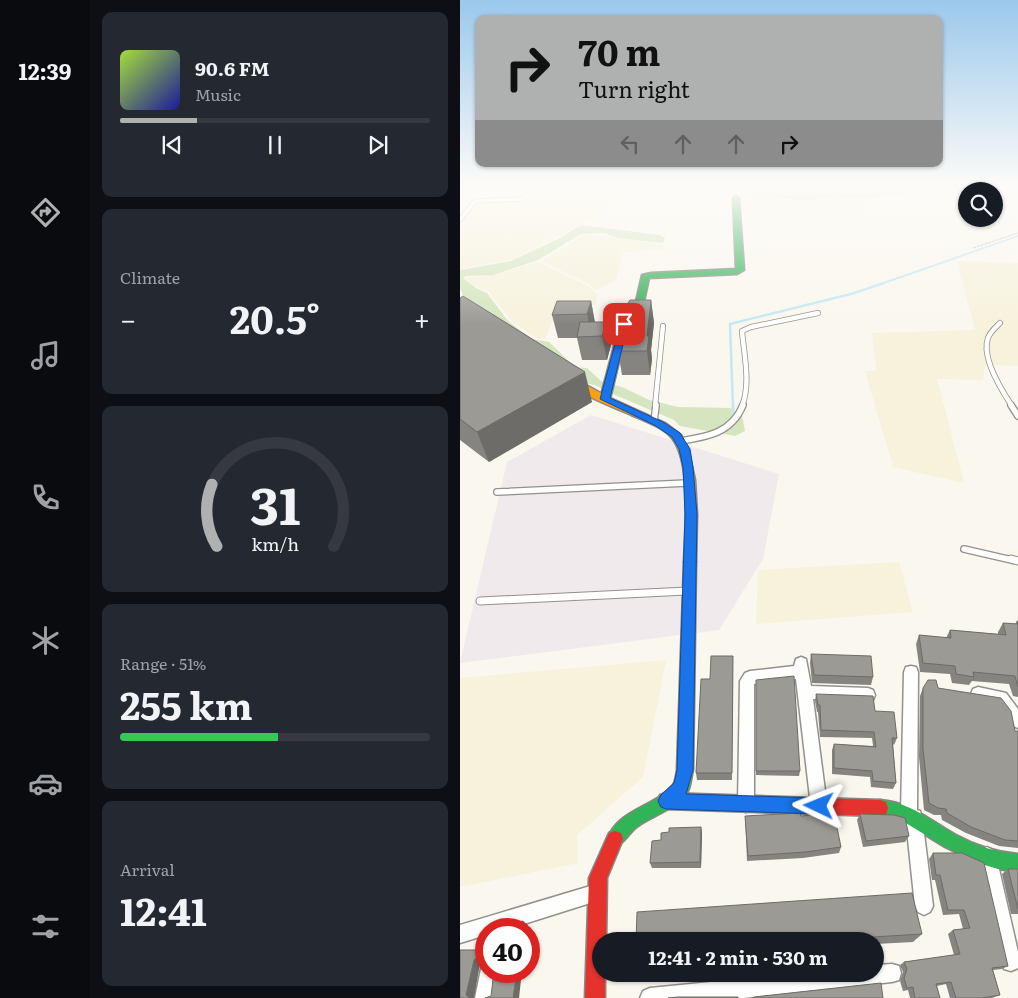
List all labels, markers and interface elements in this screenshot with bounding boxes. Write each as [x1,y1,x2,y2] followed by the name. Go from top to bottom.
[578,25,660,77] text: 70 m
[495,35,560,100] icon: right
[19,54,71,87] text: 12:39
[195,54,270,82] text: 90.6 FM
[578,72,690,105] text: Turn right
[195,82,241,106] text: Music
[616,130,644,158] icon: left
[669,130,697,158] icon: ahead
[722,130,750,158] icon: ahead
[775,130,803,158] icon: right
[158,131,186,159] icon: previous
[261,131,289,159] icon: pause
[364,131,392,159] icon: next
[958,182,1003,227] map controls
[958,182,1003,227] button: search
[28,195,63,230] icon: directions
[120,265,180,289] text: Climate
[230,289,320,346] text: 20.5°
[120,297,136,339] text: −
[414,297,430,339] text: +
[603,303,645,345] pin
[610,310,638,338] icon: arrive
[28,338,63,373] icon: music
[250,464,300,541] text: 31
[28,480,63,515] icon: phone
[251,530,299,557] text: km/h
[28,623,63,658] icon: climate
[120,651,206,675] text: Range · 51%
[120,675,253,732] text: 255 km
[28,766,63,801] icon: car
[792,779,844,831] position arrow
[120,857,175,881] text: Arrival
[120,881,207,938] text: 12:41
[28,909,63,944] icon: filters
[475,918,540,983] speed limit sign: 40
[648,943,828,971] text: 12:41 · 2 min · 530 m

